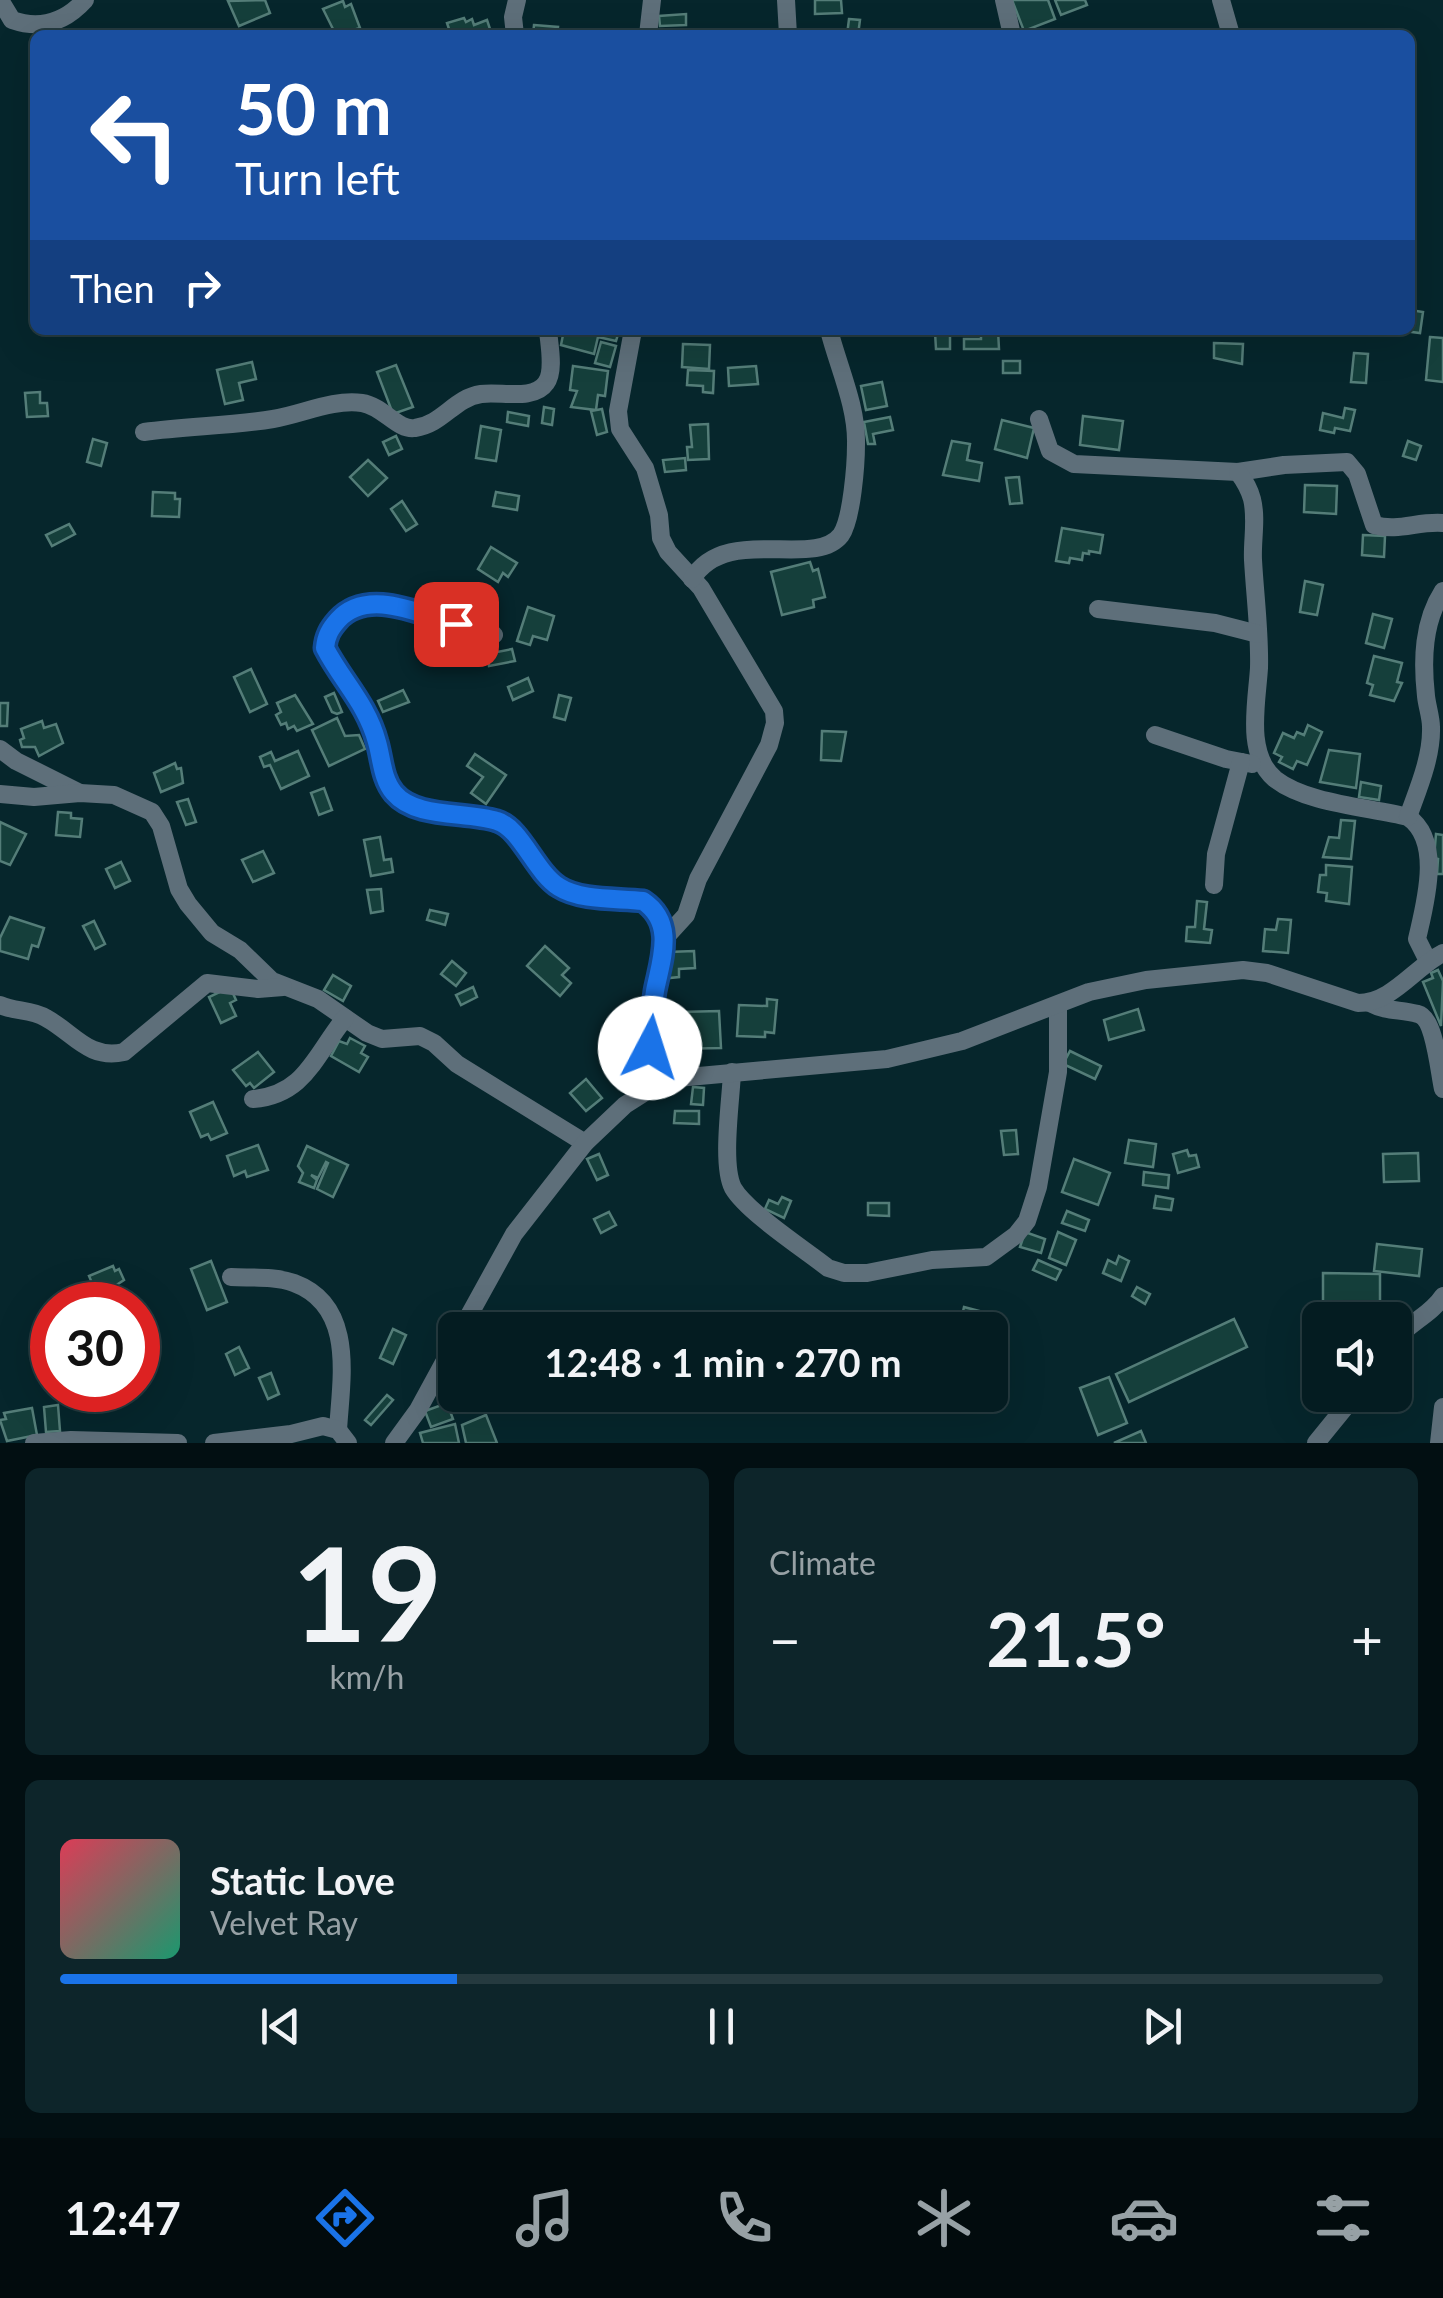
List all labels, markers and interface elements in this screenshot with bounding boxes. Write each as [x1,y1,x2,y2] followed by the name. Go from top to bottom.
[235,66,392,150] text: 50 m
[70,70,200,200] icon: left
[235,151,400,205] text: Turn left
[175,260,230,315] icon: right
[70,265,155,311] text: Then
[414,582,499,667] pin
[429,597,484,652] icon: arrive
[598,996,702,1100] position arrow
[30,1282,160,1412] speed limit sign: 30
[1302,1302,1412,1412] map controls
[1302,1302,1412,1412] button: sound
[544,1339,902,1385] text: 12:48 · 1 min · 270 m
[292,1514,442,1670] text: 19
[769,1543,876,1582] text: Climate
[986,1593,1166,1683] text: 21.5°
[769,1606,801,1672] text: −
[1351,1606,1383,1672] text: +
[330,1657,404,1696] text: km/h
[210,1857,395,1903] text: Static Love
[210,1903,358,1942] text: Velvet Ray
[253,1999,308,2054] icon: previous
[694,1999,749,2054] icon: pause
[1135,1999,1190,2054] icon: next
[310,2183,380,2253] icon: directions
[510,2183,580,2253] icon: music
[709,2183,779,2253] icon: phone
[909,2183,979,2253] icon: climate
[1109,2183,1179,2253] icon: car
[1308,2183,1378,2253] icon: filters
[65,2191,181,2245] text: 12:47

